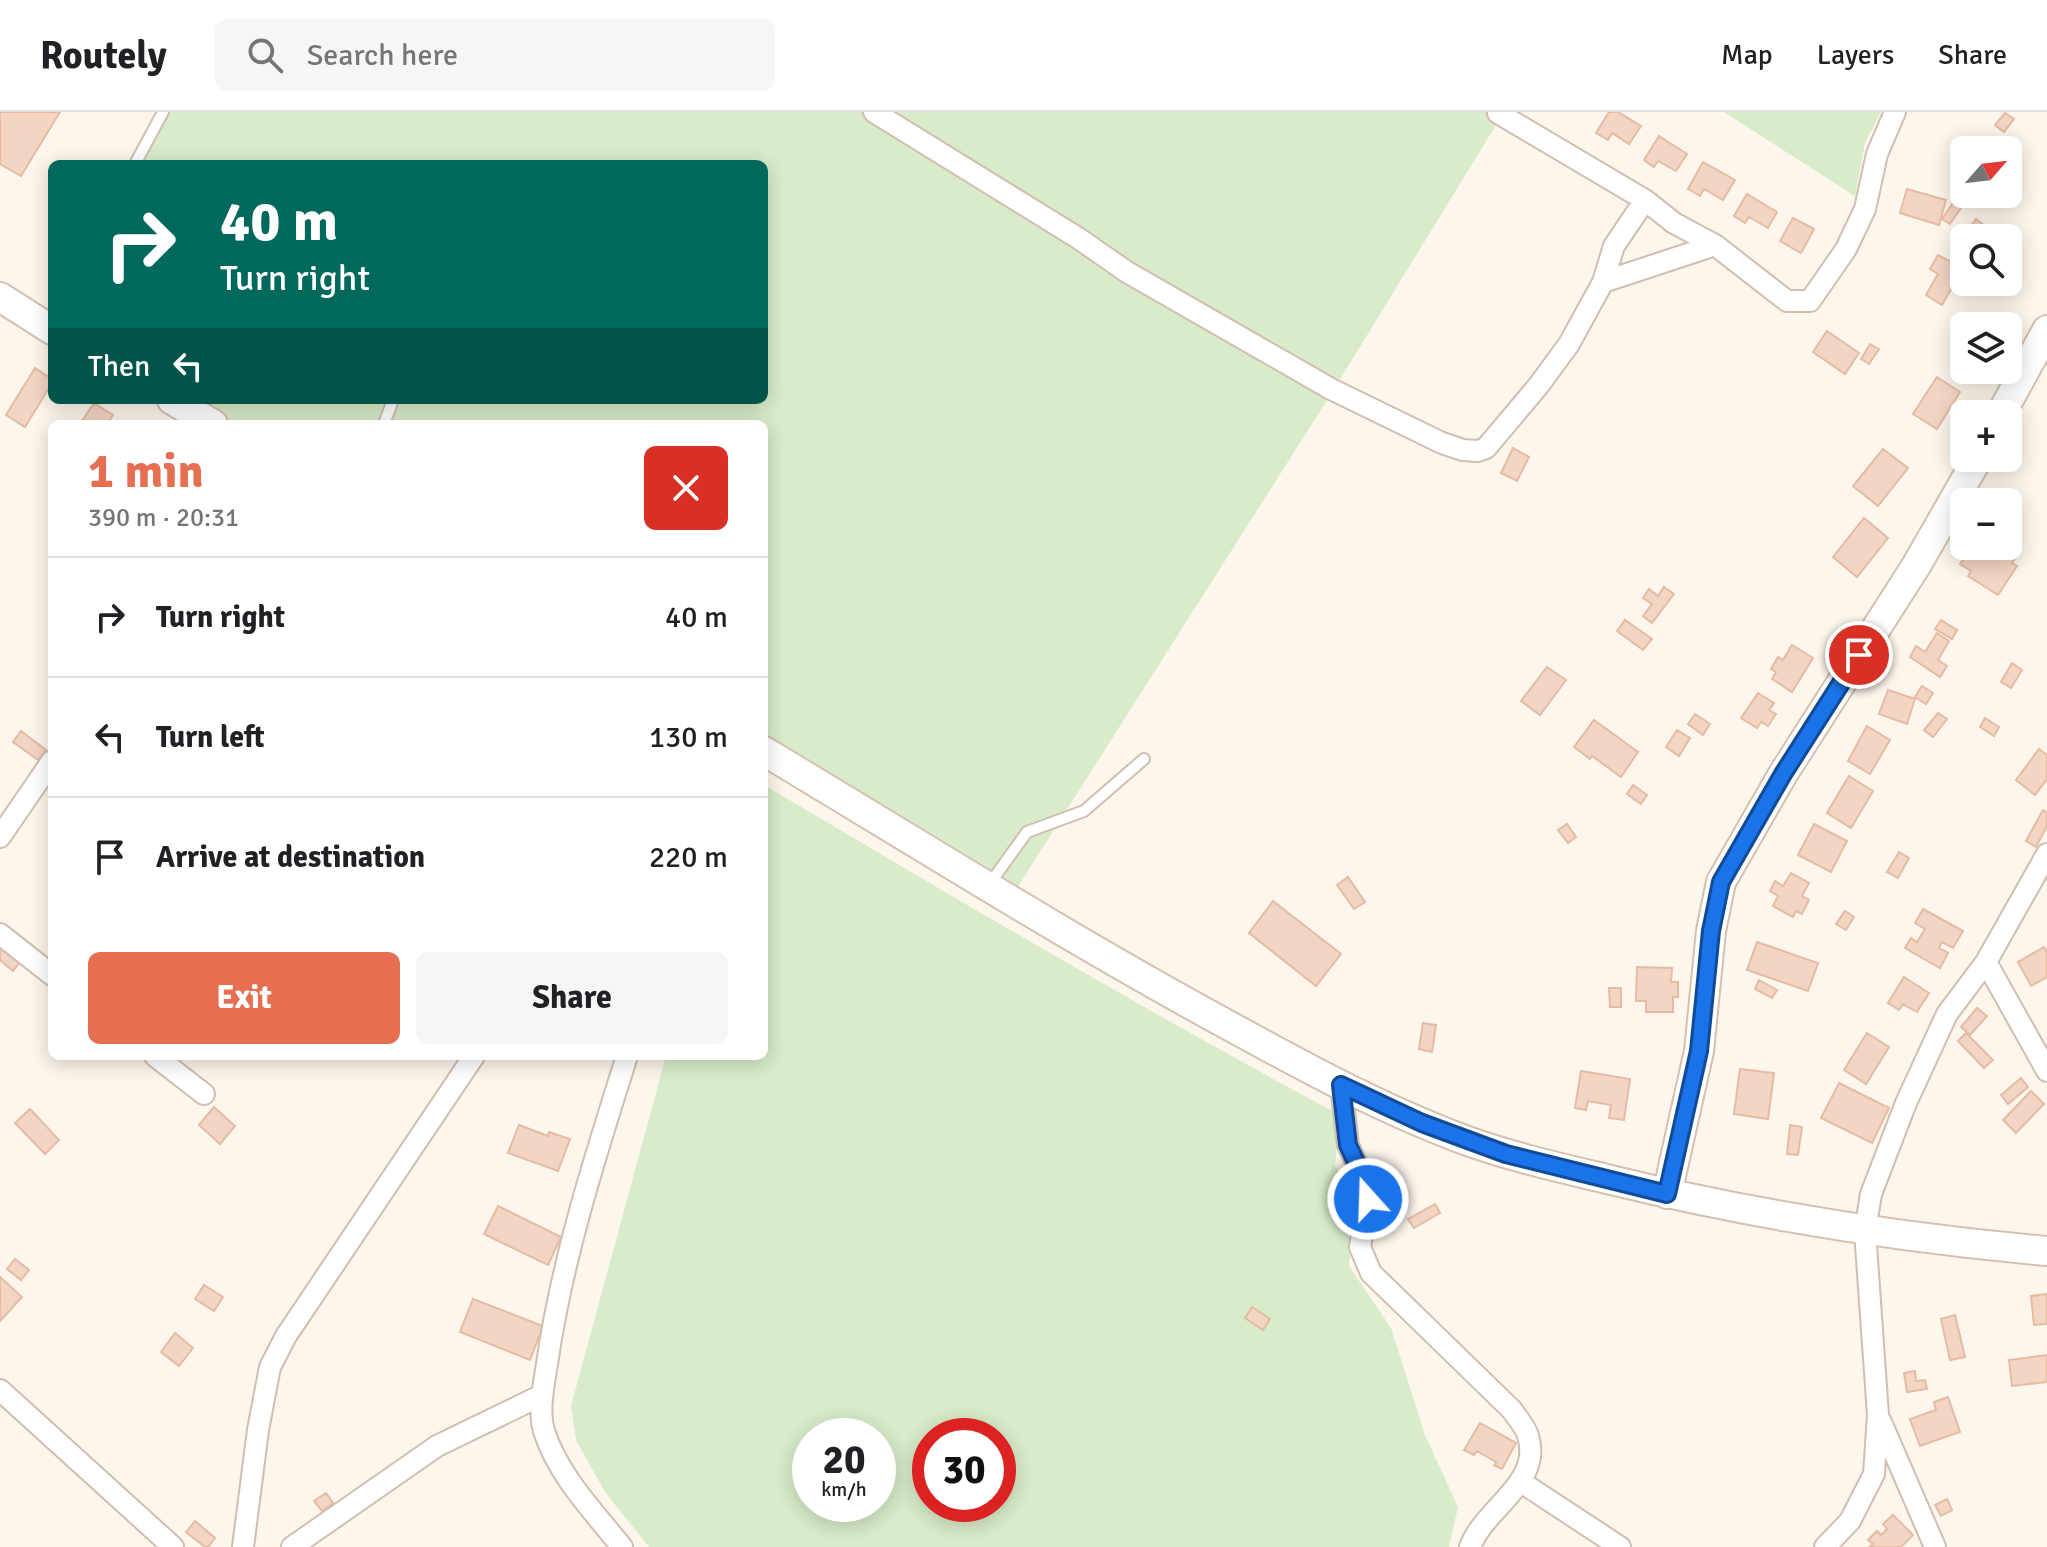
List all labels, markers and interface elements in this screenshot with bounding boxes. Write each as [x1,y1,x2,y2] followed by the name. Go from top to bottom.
[215,19,775,91] search box
[40,32,167,79] text: Routely
[243,33,287,77] icon: search
[307,37,458,74] text: Search here
[1721,38,1773,72] text: Map
[1817,38,1894,72] text: Layers
[1938,38,2007,72] text: Share
[1950,136,2022,208] north arrow
[1950,136,2022,560] map controls
[220,187,338,256] text: 40 m
[88,192,192,296] icon: right
[1950,224,2022,296] button: search
[220,256,370,301] text: Turn right
[1950,312,2022,384] button: layers
[166,344,210,388] icon: left
[88,348,150,385] text: Then
[1950,400,2022,472] button: +
[88,442,204,501] text: 1 min
[644,446,728,530] button: close
[1950,488,2022,560] button: −
[88,502,239,534] text: 390 m · 20:31
[88,595,132,639] icon: right
[156,599,285,636] text: Turn right
[665,599,728,636] text: 40 m
[1825,621,1893,689] pin
[1837,633,1881,677] icon: arrive
[88,715,132,759] icon: left
[156,719,265,756] text: Turn left
[649,719,728,756] text: 130 m
[88,835,132,879] icon: arrive
[156,839,425,876] text: Arrive at destination
[649,839,728,876] text: 220 m
[88,952,400,1044] button: Exit
[416,952,728,1044] button: Share
[1326,1157,1410,1241] position arrow
[912,1418,1016,1522] speed limit sign: 30
[822,1435,866,1485] text: 20
[821,1477,867,1502] text: km/h

